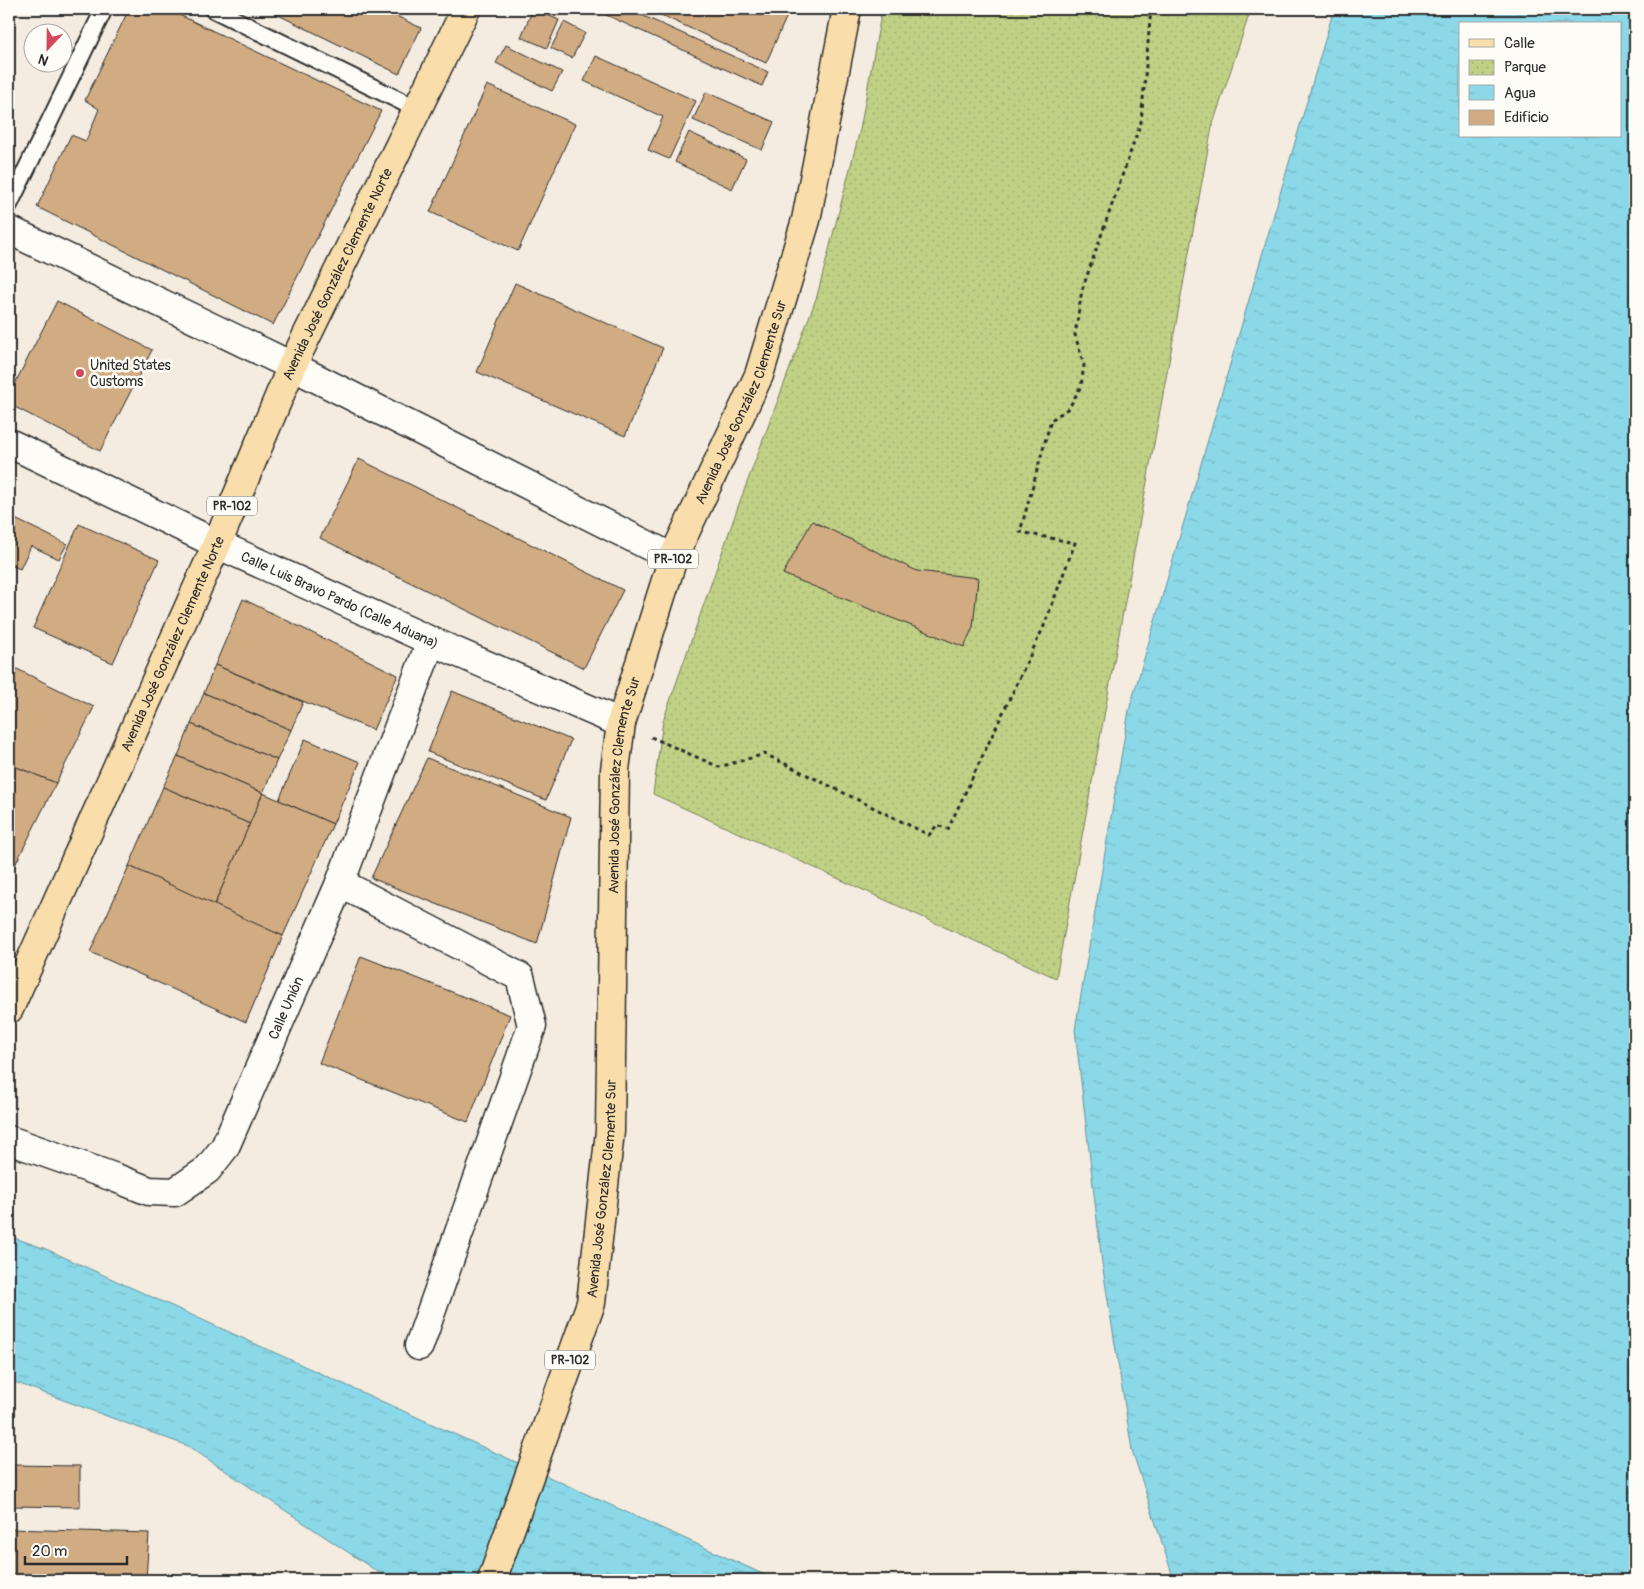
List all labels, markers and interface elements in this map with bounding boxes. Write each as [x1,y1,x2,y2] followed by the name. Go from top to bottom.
[22,22,72,72] north arrow
[1459,22,1622,138] legend
[1504,34,1535,53] text: Calle
[36,50,51,69] text: N
[1504,58,1547,77] text: Parque
[1504,84,1536,103] text: Agua
[1504,108,1549,127] text: Edificio
[279,165,396,383] street label: Avenida José González Clemente Norte
[691,298,790,507] street label: Avenida José González Clemente Sur
[90,357,172,390] place label: United States Customs
[74,367,86,379] marker: United States Customs
[207,496,257,516] road number: PR-102
[117,534,228,754] street label: Avenida José González Clemente Norte
[238,547,441,652] street label: Calle Luis Bravo Pardo (Calle Aduana)
[648,550,698,568] road number: PR-102
[605,675,644,894] street label: Avenida José González Clemente Sur
[264,973,307,1042] street label: Calle Unión
[583,1079,619,1299] street label: Avenida José González Clemente Sur
[545,1350,595,1370] road number: PR-102
[25,1534,128,1566] scale bar
[32,1542,67,1561] text: 20 m

